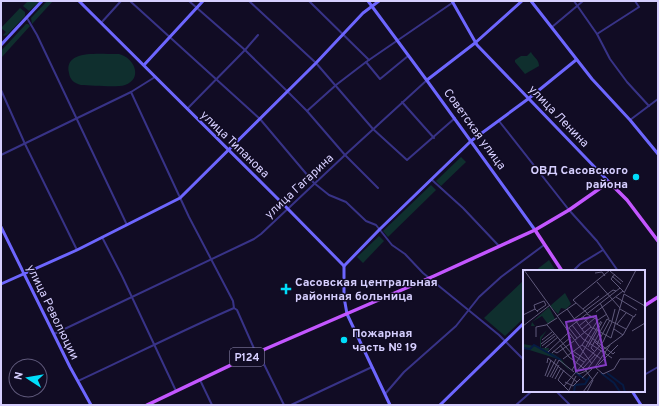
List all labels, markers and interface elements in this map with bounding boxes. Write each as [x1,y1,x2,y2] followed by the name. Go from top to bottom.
[524,82,592,151] street label: улица Ленина
[439,86,509,173] street label: Советская улица
[196,108,272,182] street label: улица Типанова
[262,151,338,223] street label: улица Гагарина
[530,163,628,193] place label: ОВД Сасовского района
[631,172,641,182] marker: ОВД Сасовского района
[22,262,82,363] street label: улица Революции
[523,270,645,392] inset map
[295,275,438,305] place label: Сасовская центральная районная больница
[280,283,292,295] marker: Сасовская центральная районная больница
[352,326,417,356] place label: Пожарная часть № 19
[339,335,349,345] marker: Пожарная часть № 19
[230,348,264,366] road number: Р124
[8,358,48,398] north arrow
[12,371,27,381] text: N

